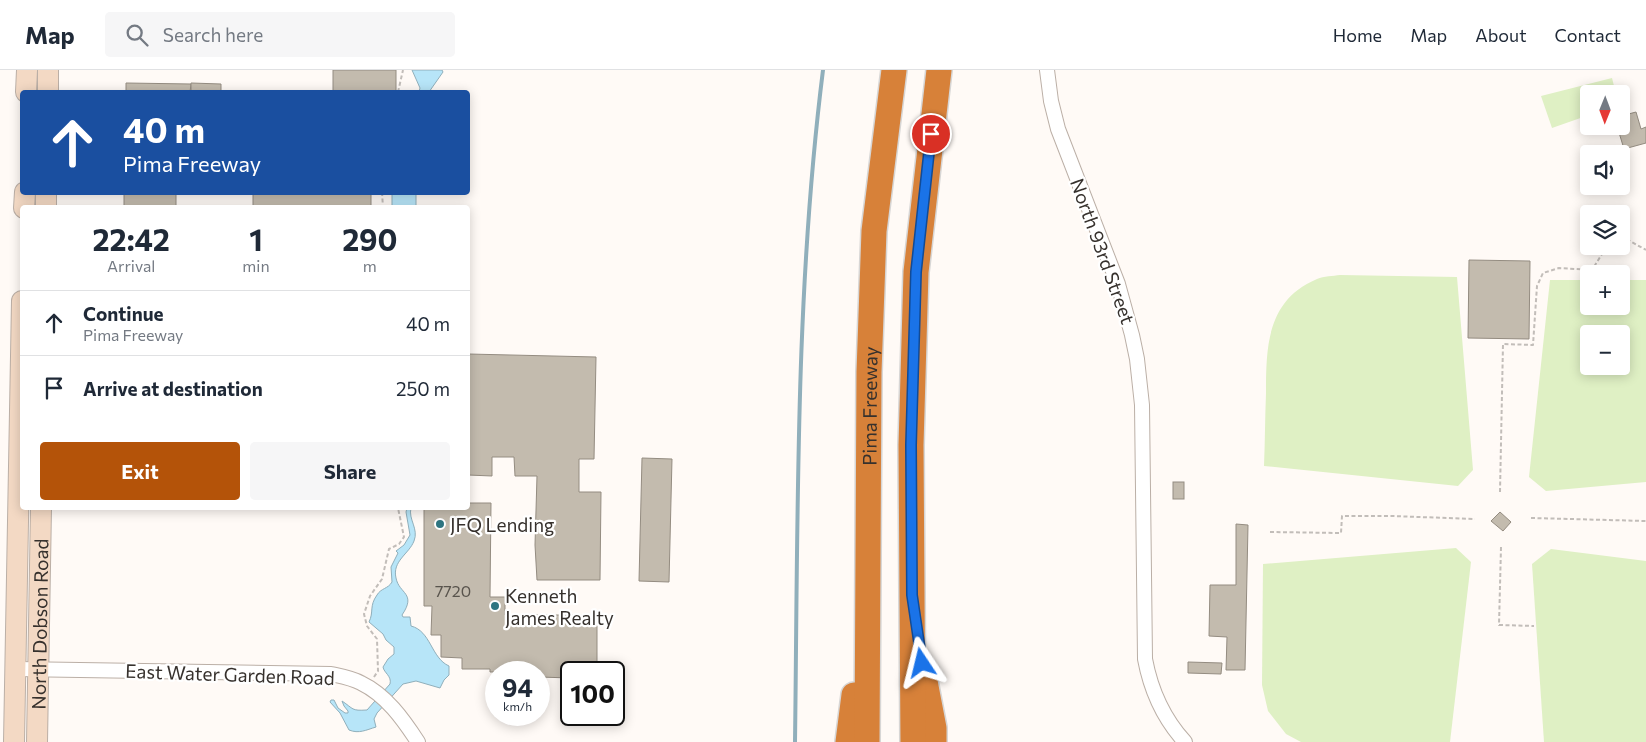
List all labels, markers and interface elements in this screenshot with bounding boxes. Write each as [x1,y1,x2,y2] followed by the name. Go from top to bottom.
[105,12,455,57] search box
[25,20,75,49] text: Map
[123,21,151,49] icon: search
[163,23,263,46] text: Search here
[1333,24,1382,46] text: Home
[1410,24,1447,46] text: Map
[1475,24,1527,46] text: About
[1555,24,1621,46] text: Contact
[1580,85,1630,135] north arrow
[1580,85,1630,375] map controls
[123,107,205,150] text: 40 m
[40,110,105,175] icon: ahead
[910,113,952,155] pin
[917,120,945,148] icon: arrive
[1580,145,1630,195] button: sound
[123,150,261,177] text: Pima Freeway
[1066,175,1140,327] street label: North 93rd Street
[1580,205,1630,255] button: layers
[93,220,170,257] text: 22:42
[249,220,263,257] text: 1
[342,220,397,257] text: 290
[107,256,155,275] text: Arrival
[242,256,270,275] text: min
[363,256,377,275] text: m
[1580,265,1630,315] button: +
[83,302,163,325] text: Continue
[40,309,68,337] icon: ahead
[406,312,450,335] text: 40 m
[83,325,183,344] text: Pima Freeway
[1580,325,1630,375] button: −
[857,346,881,466] street label: Pima Freeway
[40,374,68,402] icon: arrive
[83,377,263,400] text: Arrive at destination
[396,377,450,400] text: 250 m
[40,442,240,500] button: Exit
[250,442,450,500] button: Share
[450,513,554,536] place label: JFQ Lending
[434,518,446,530] marker: JFQ Lending
[26,538,52,710] street label: North Dobson Road
[435,581,471,600] house number: 7720
[505,584,614,629] place label: Kenneth James Realty
[489,600,501,612] marker: Kenneth James Realty
[895,636,947,688] position arrow
[125,659,335,689] street label: East Water Garden Road
[560,661,625,726] speed limit sign: 100
[502,672,533,702] text: 94
[503,699,532,713] text: km/h

